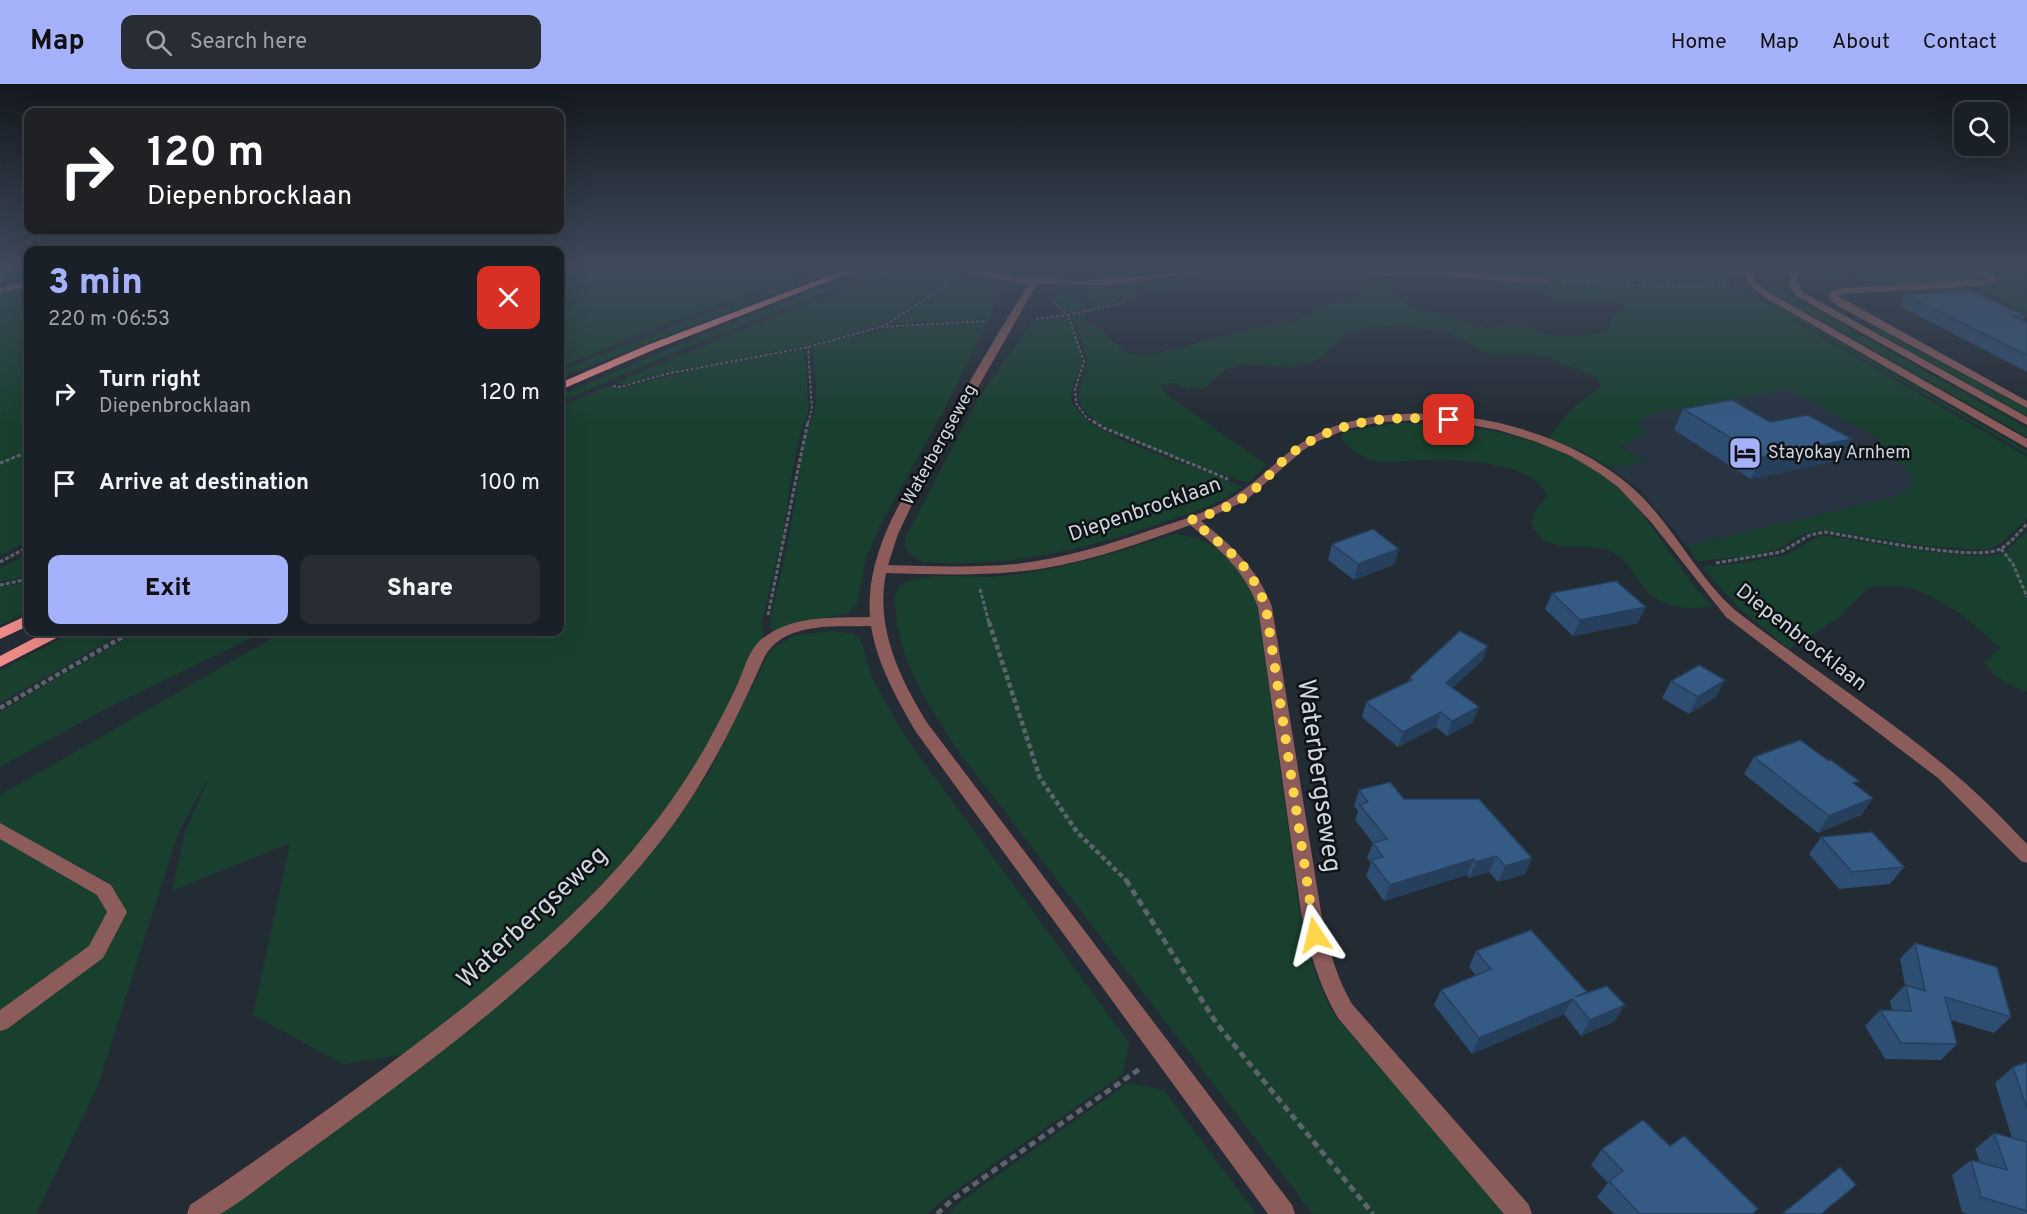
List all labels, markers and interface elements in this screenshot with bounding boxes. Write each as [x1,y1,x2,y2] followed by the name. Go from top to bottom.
[121,15,541,69] search box
[30,24,85,60] text: Map
[142,26,175,59] icon: search
[190,29,307,56] text: Search here
[1671,29,1727,56] text: Home
[1760,29,1799,56] text: Map
[1832,29,1890,56] text: About
[1923,29,1997,56] text: Contact
[1954,102,2008,156] map controls
[1954,102,2008,156] button: search
[147,128,264,181] text: 120 m
[48,132,126,210] icon: right
[147,180,352,214] text: Diepenbrocklaan
[48,261,143,307] text: 3 min
[477,266,540,329] button: close
[48,307,170,333] text: 220 m · 06:53
[99,367,201,394] text: Turn right
[48,377,81,410] icon: right
[480,380,540,407] text: 120 m
[897,380,983,510] street label: Waterbergseweg
[99,394,251,420] text: Diepenbrocklaan
[1423,394,1474,445] pin
[1432,403,1465,436] icon: arrive
[1727,435,1763,471] hotel icon: Stayokay Arnhem
[1768,442,1911,465] place label: Stayokay Arnhem
[48,467,81,500] icon: arrive
[99,470,309,497] text: Arrive at destination
[480,470,540,497] text: 100 m
[1065,471,1225,549] street label: Diepenbrocklaan
[48,555,288,624] button: Exit
[300,555,540,624] button: Share
[1730,578,1872,698] street label: Diepenbrocklaan
[1288,677,1348,875] street label: Waterbergseweg
[451,840,615,996] street label: Waterbergseweg
[1283,903,1347,967] position arrow

